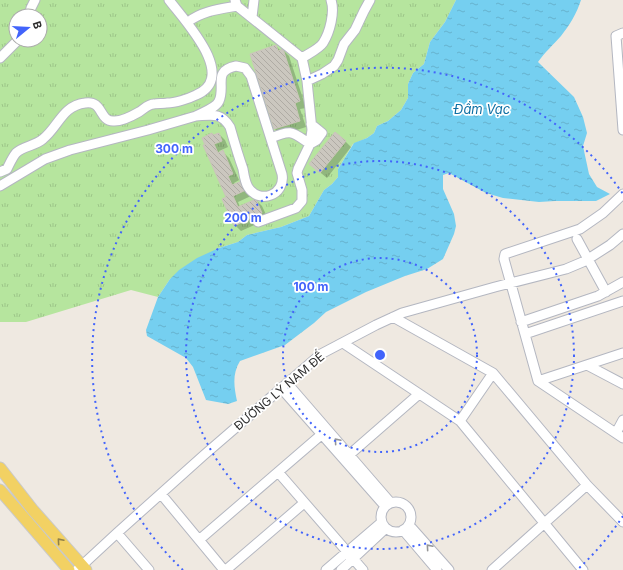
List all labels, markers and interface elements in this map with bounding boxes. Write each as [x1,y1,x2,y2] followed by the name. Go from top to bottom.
[8,8,48,48] north arrow
[30,19,45,31] text: B
[453,101,511,117] water label: Đầm Vạc
[155,141,193,156] text: 300 m
[224,210,262,225] text: 200 m
[293,279,329,294] text: 100 m
[229,347,327,433] street label: ĐƯỜNG LÝ NAM ĐẾ
[373,348,387,362] centre of rings
[334,438,341,445] one-way arrow
[57,538,64,546] one-way arrow
[427,545,434,552] one-way arrow

